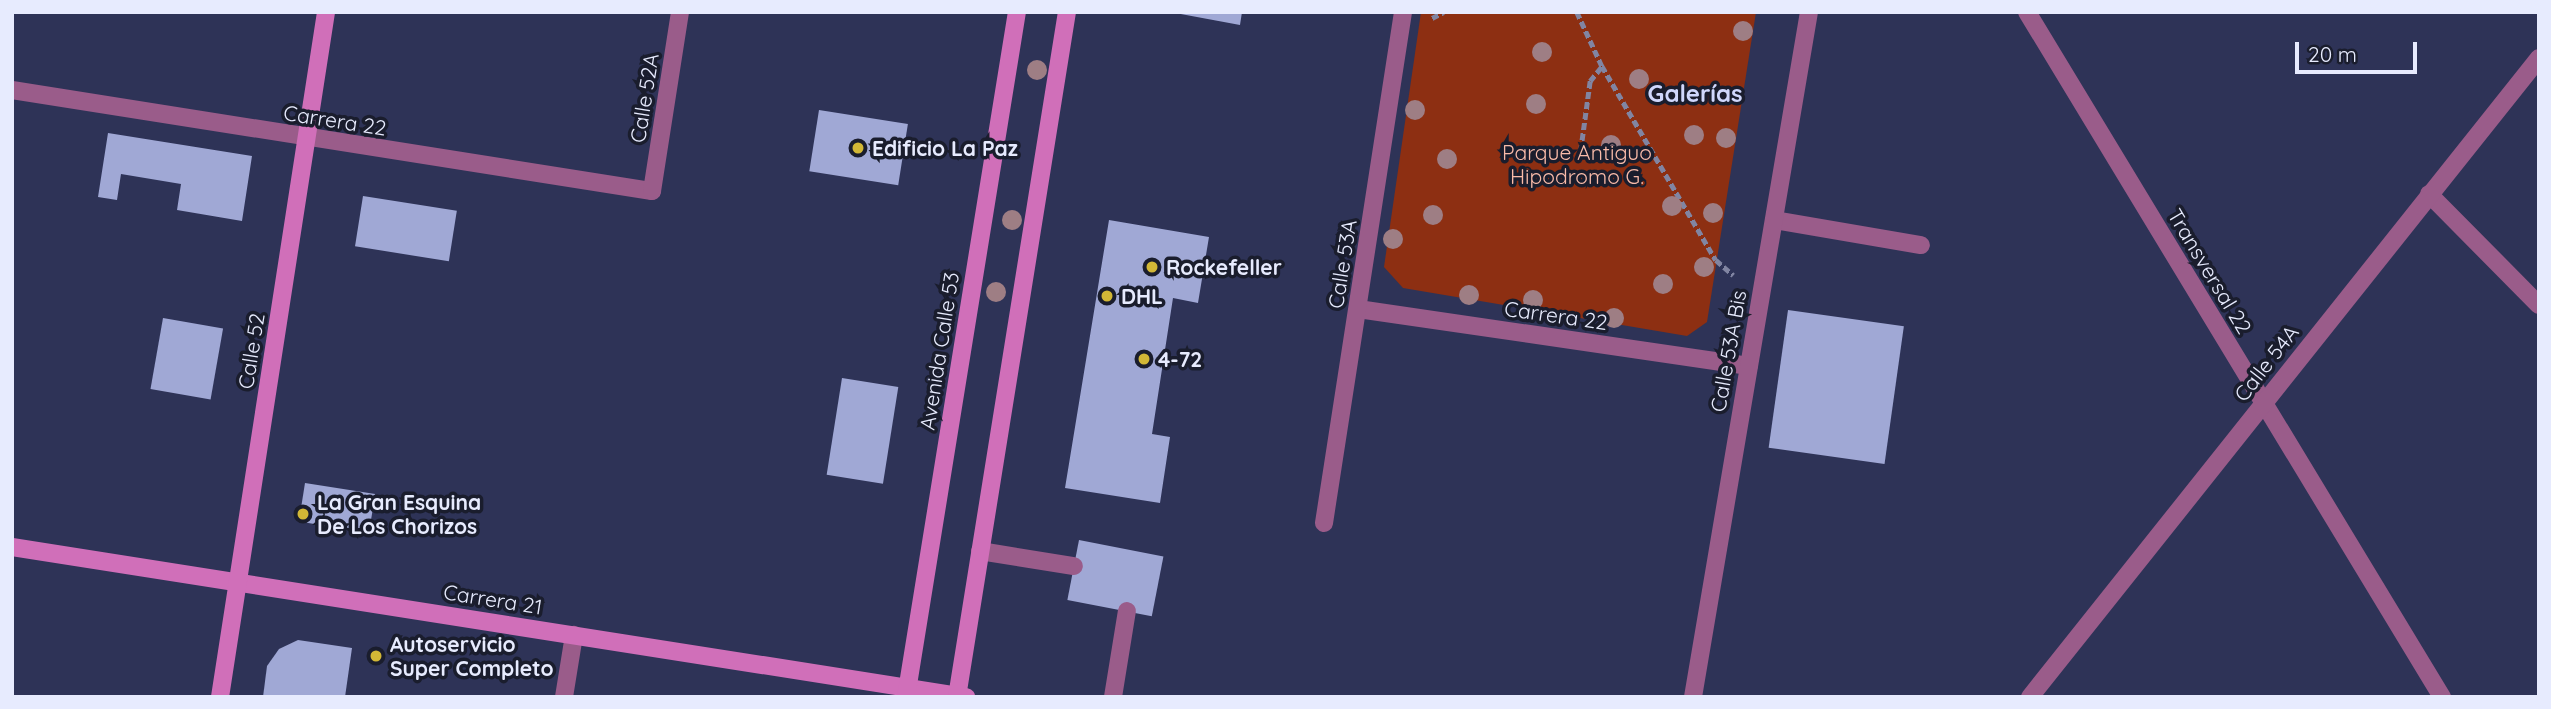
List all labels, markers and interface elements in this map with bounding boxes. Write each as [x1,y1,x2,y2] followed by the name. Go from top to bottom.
[2299,28,2422,72] scale bar
[2308,41,2357,67] text: 20 m
[625,52,663,144] street label: Calle 52A
[1647,80,1743,108] district label: Galerías
[282,99,388,141] street label: Carrera 22
[872,135,1018,161] place label: Edificio La Paz
[1502,139,1652,189] park label: Parque Antiguo Hipodromo G.
[850,140,866,156] marker: Edificio La Paz
[2163,204,2257,338] street label: Transversal 22
[1323,218,1361,310] street label: Calle 53A
[1166,254,1282,280] place label: Rockefeller
[1144,259,1160,275] marker: Rockefeller
[914,270,964,432] street label: Avenida Calle 53
[1121,283,1163,309] place label: DHL
[1099,288,1115,304] marker: DHL
[1705,288,1751,414] street label: Calle 53A Bis
[1503,295,1609,335] street label: Carrera 22
[233,311,269,391] street label: Calle 52
[2228,320,2304,406] street label: Calle 54A
[1158,346,1202,372] place label: 4-72
[1136,351,1152,367] marker: 4-72
[317,489,481,539] place label: La Gran Esquina De Los Chorizos
[295,506,311,522] marker: La Gran Esquina De Los Chorizos
[442,579,544,619] street label: Carrera 21
[390,631,554,681] place label: Autoservicio Super Completo
[368,648,384,664] marker: Autoservicio Super Completo

